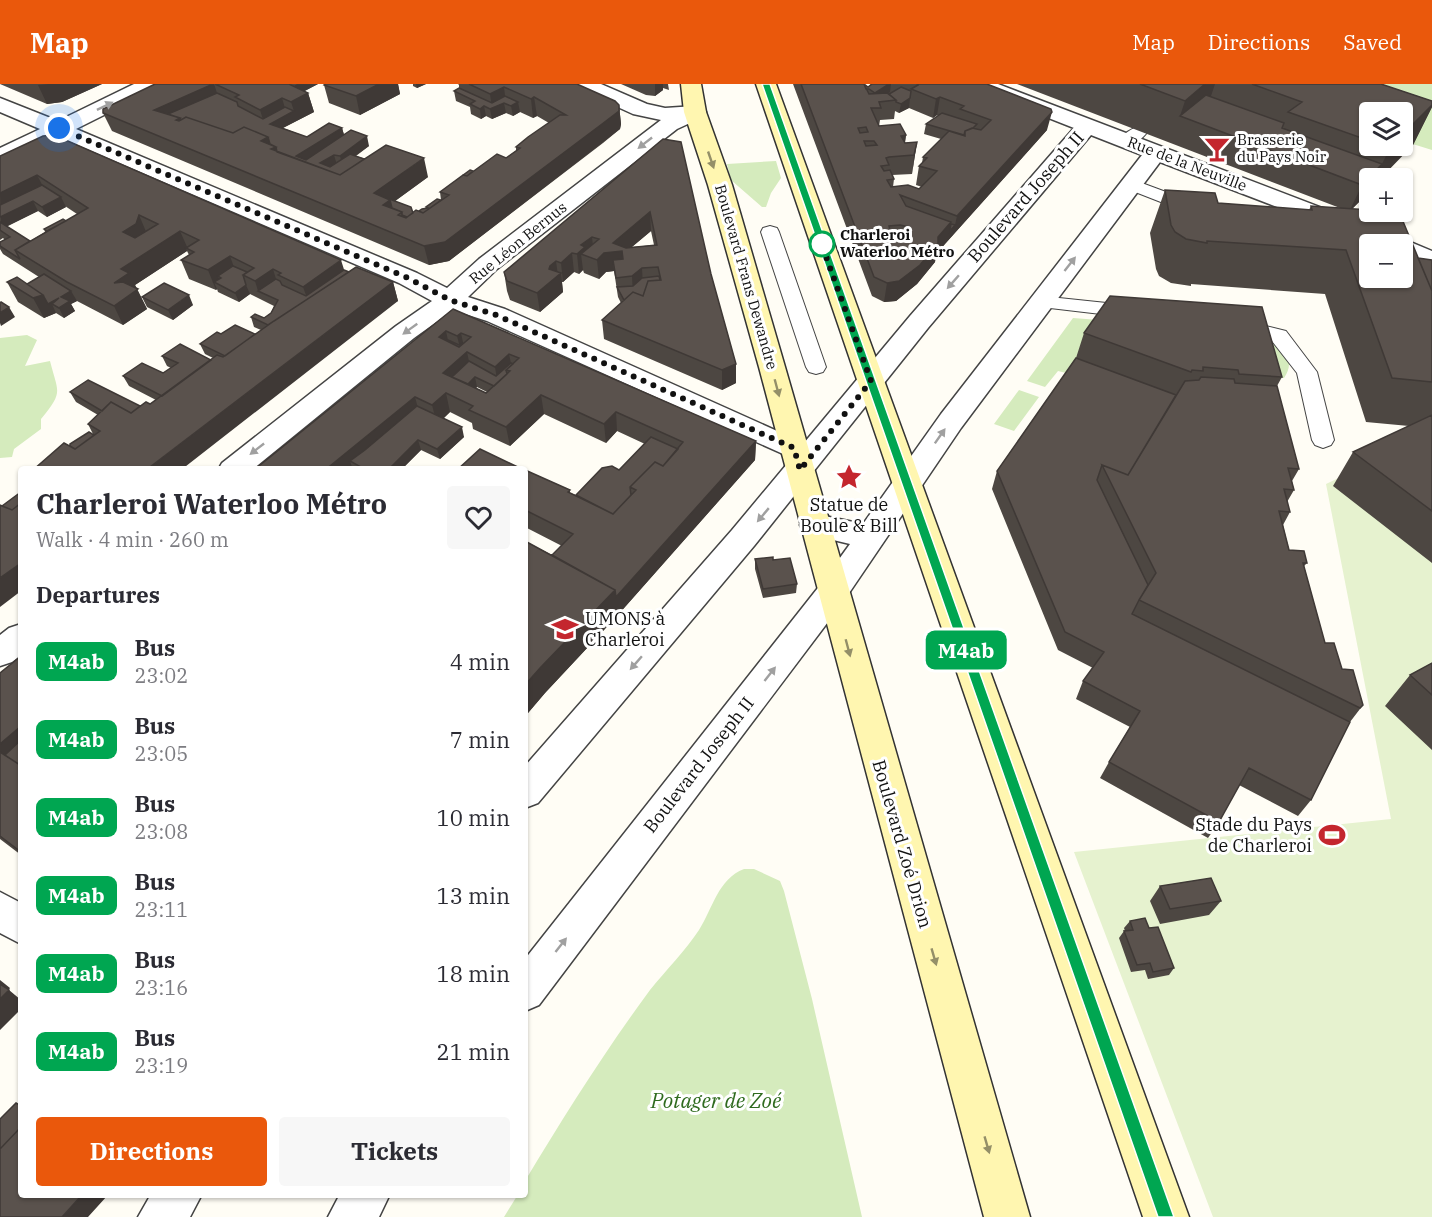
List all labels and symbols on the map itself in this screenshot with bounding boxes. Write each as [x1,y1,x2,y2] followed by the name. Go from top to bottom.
[96,101,113,110] one-way arrow
[44,113,74,143] your location
[962,126,1089,267] street label: Boulevard Joseph II
[1237,130,1327,166] place label: Brasserie du Pays Noir
[1125,132,1250,195] street label: Rue de la Neuville
[1202,134,1232,164] bar icon: Brasserie du Pays Noir
[637,136,653,149] one-way arrow
[707,151,717,169] one-way arrow
[711,182,782,372] street label: Boulevard Frans Dewandre
[465,197,570,288] street label: Rue Léon Bernus
[840,225,955,261] place label: Charleroi Waterloo Métro
[809,231,835,257] marker: Charleroi Waterloo Métro
[1064,256,1076,272] one-way arrow
[947,274,960,289] one-way arrow
[402,322,417,334] one-way arrow
[773,379,783,397] one-way arrow
[934,429,946,445] one-way arrow
[249,443,265,456] one-way arrow
[834,462,864,492] place icon: Statue de Boule & Bill
[800,493,898,537] place label: Statue de Boule & Bill
[757,507,770,522] one-way arrow
[585,607,666,651] place label: UMONS à Charleroi
[550,614,580,644] school or university icon: UMONS à Charleroi
[924,630,1008,670] line badge: M4ab
[844,639,853,657] one-way arrow
[630,655,643,670] one-way arrow
[763,666,776,682] one-way arrow
[638,692,759,837] street label: Boulevard Joseph II
[867,757,938,931] street label: Boulevard Zoé Drion
[1195,813,1312,857] place label: Stade du Pays de Charleroi
[1317,820,1347,850] sports icon: Stade du Pays de Charleroi
[554,937,566,952] one-way arrow
[930,948,939,966] one-way arrow
[650,1086,782,1114] park label: Potager de Zoé
[982,1136,992,1154] one-way arrow

